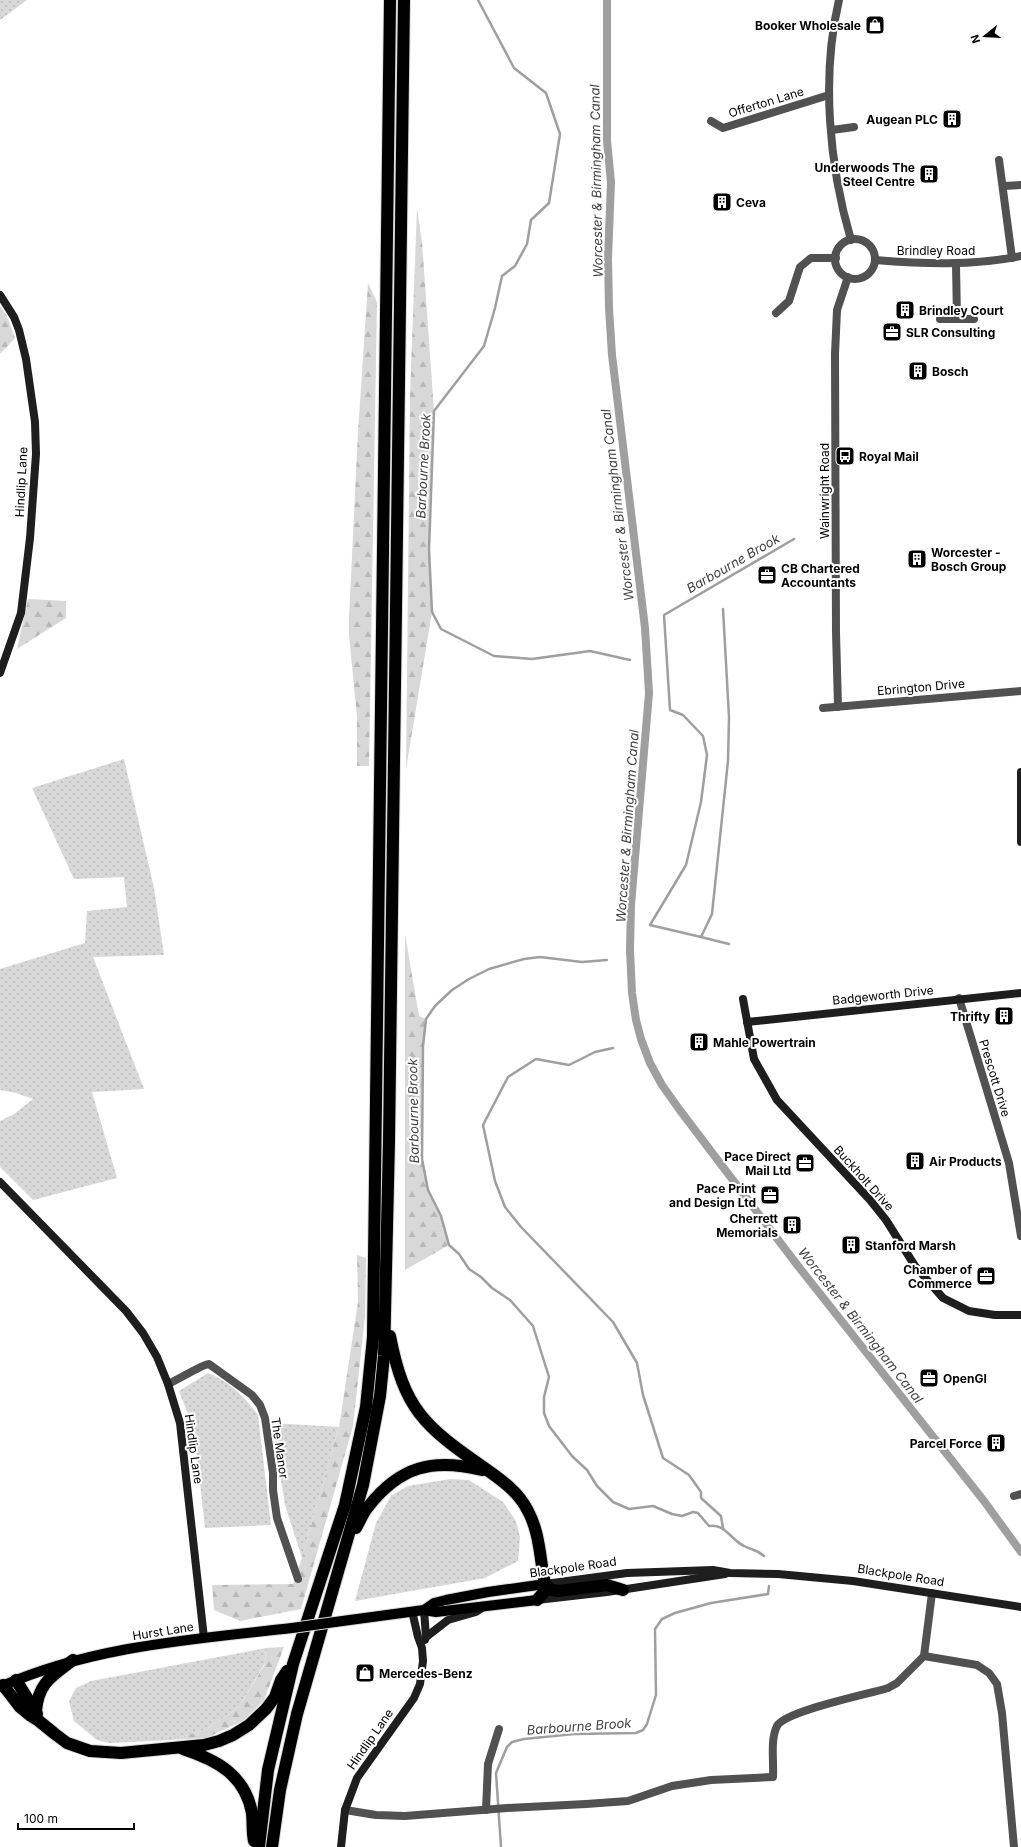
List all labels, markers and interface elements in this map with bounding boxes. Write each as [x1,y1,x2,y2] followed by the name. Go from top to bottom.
[864,14,886,36] shop icon: Booker Wholesale
[965,16,1005,56] north arrow
[755,18,861,33] place label: Booker Wholesale
[968,33,983,45] text: N
[586,83,606,278] water label: Worcester & Birmingham Canal
[726,83,806,121] street label: Offerton Lane
[941,108,963,130] building icon: Augean PLC
[866,112,938,127] place label: Augean PLC
[815,160,915,189] place label: Underwoods The Steel Centre
[918,163,940,185] building icon: Underwoods The Steel Centre
[711,191,733,213] building icon: Ceva
[736,195,766,210] place label: Ceva
[897,243,975,258] street label: Brindley Road
[894,299,916,321] building icon: Brindley Court
[919,303,1004,318] place label: Brindley Court
[881,321,903,343] office icon: SLR Consulting
[906,325,995,340] place label: SLR Consulting
[907,360,929,382] building icon: Bosch
[932,364,969,379] place label: Bosch
[597,407,637,602] water label: Worcester & Birmingham Canal
[412,412,434,519] water label: Barbourne Brook
[817,443,832,539] street label: Wainwright Road
[834,445,856,467] bus stop icon: Royal Mail
[12,446,30,518] street label: Hindlip Lane
[859,449,919,464] place label: Royal Mail
[684,529,783,596] water label: Barbourne Brook
[931,545,1007,574] place label: Worcester - Bosch Group
[906,548,928,570] building icon: Worcester - Bosch Group
[781,561,860,590] place label: CB Chartered Accountants
[756,564,778,586] office icon: CB Chartered Accountants
[877,676,965,698] street label: Ebrington Drive
[612,728,642,923] water label: Worcester & Birmingham Canal
[832,982,934,1008] street label: Badgeworth Drive
[993,1005,1015,1027] building icon: Thrifty
[950,1009,991,1024] place label: Thrifty
[688,1031,710,1053] building icon: Mahle Powertrain
[713,1035,816,1050] place label: Mahle Powertrain
[976,1038,1014,1118] street label: Prescott Drive
[404,1058,422,1164] water label: Barbourne Brook
[831,1142,897,1214] street label: Buckholt Drive
[724,1149,792,1178] place label: Pace Direct Mail Ltd
[904,1150,926,1172] building icon: Air Products
[794,1152,816,1174] office icon: Pace Direct Mail Ltd
[929,1154,1002,1169] place label: Air Products
[669,1181,757,1210] place label: Pace Print and Design Ltd
[759,1184,781,1206] office icon: Pace Print and Design Ltd
[716,1211,779,1240] place label: Cherrett Memorials
[781,1214,803,1236] building icon: Cherrett Memorials
[840,1234,862,1256] building icon: Stanford Marsh
[865,1238,956,1253] place label: Stanford Marsh
[795,1244,927,1407] water label: Worcester & Birmingham Canal
[903,1262,972,1291] place label: Chamber of Commerce
[975,1265,997,1287] office icon: Chamber of Commerce
[918,1367,940,1389] office icon: OpenGI
[943,1371,987,1386] place label: OpenGI
[182,1413,206,1485] street label: Hindlip Lane
[268,1416,292,1480] street label: The Manor
[985,1432,1007,1454] building icon: Parcel Force
[910,1436,982,1451] place label: Parcel Force
[529,1553,617,1581] street label: Blackpole Road
[857,1561,945,1589] street label: Blackpole Road
[131,1619,195,1643] street label: Hurst Lane
[354,1662,376,1684] shop icon: Mercedes-Benz
[379,1666,473,1681] place label: Mercedes-Benz
[344,1706,396,1772] street label: Hindlip Lane
[526,1714,633,1738] water label: Barbourne Brook
[18,1805,134,1831] scale bar
[24,1811,58,1826] text: 100 m

